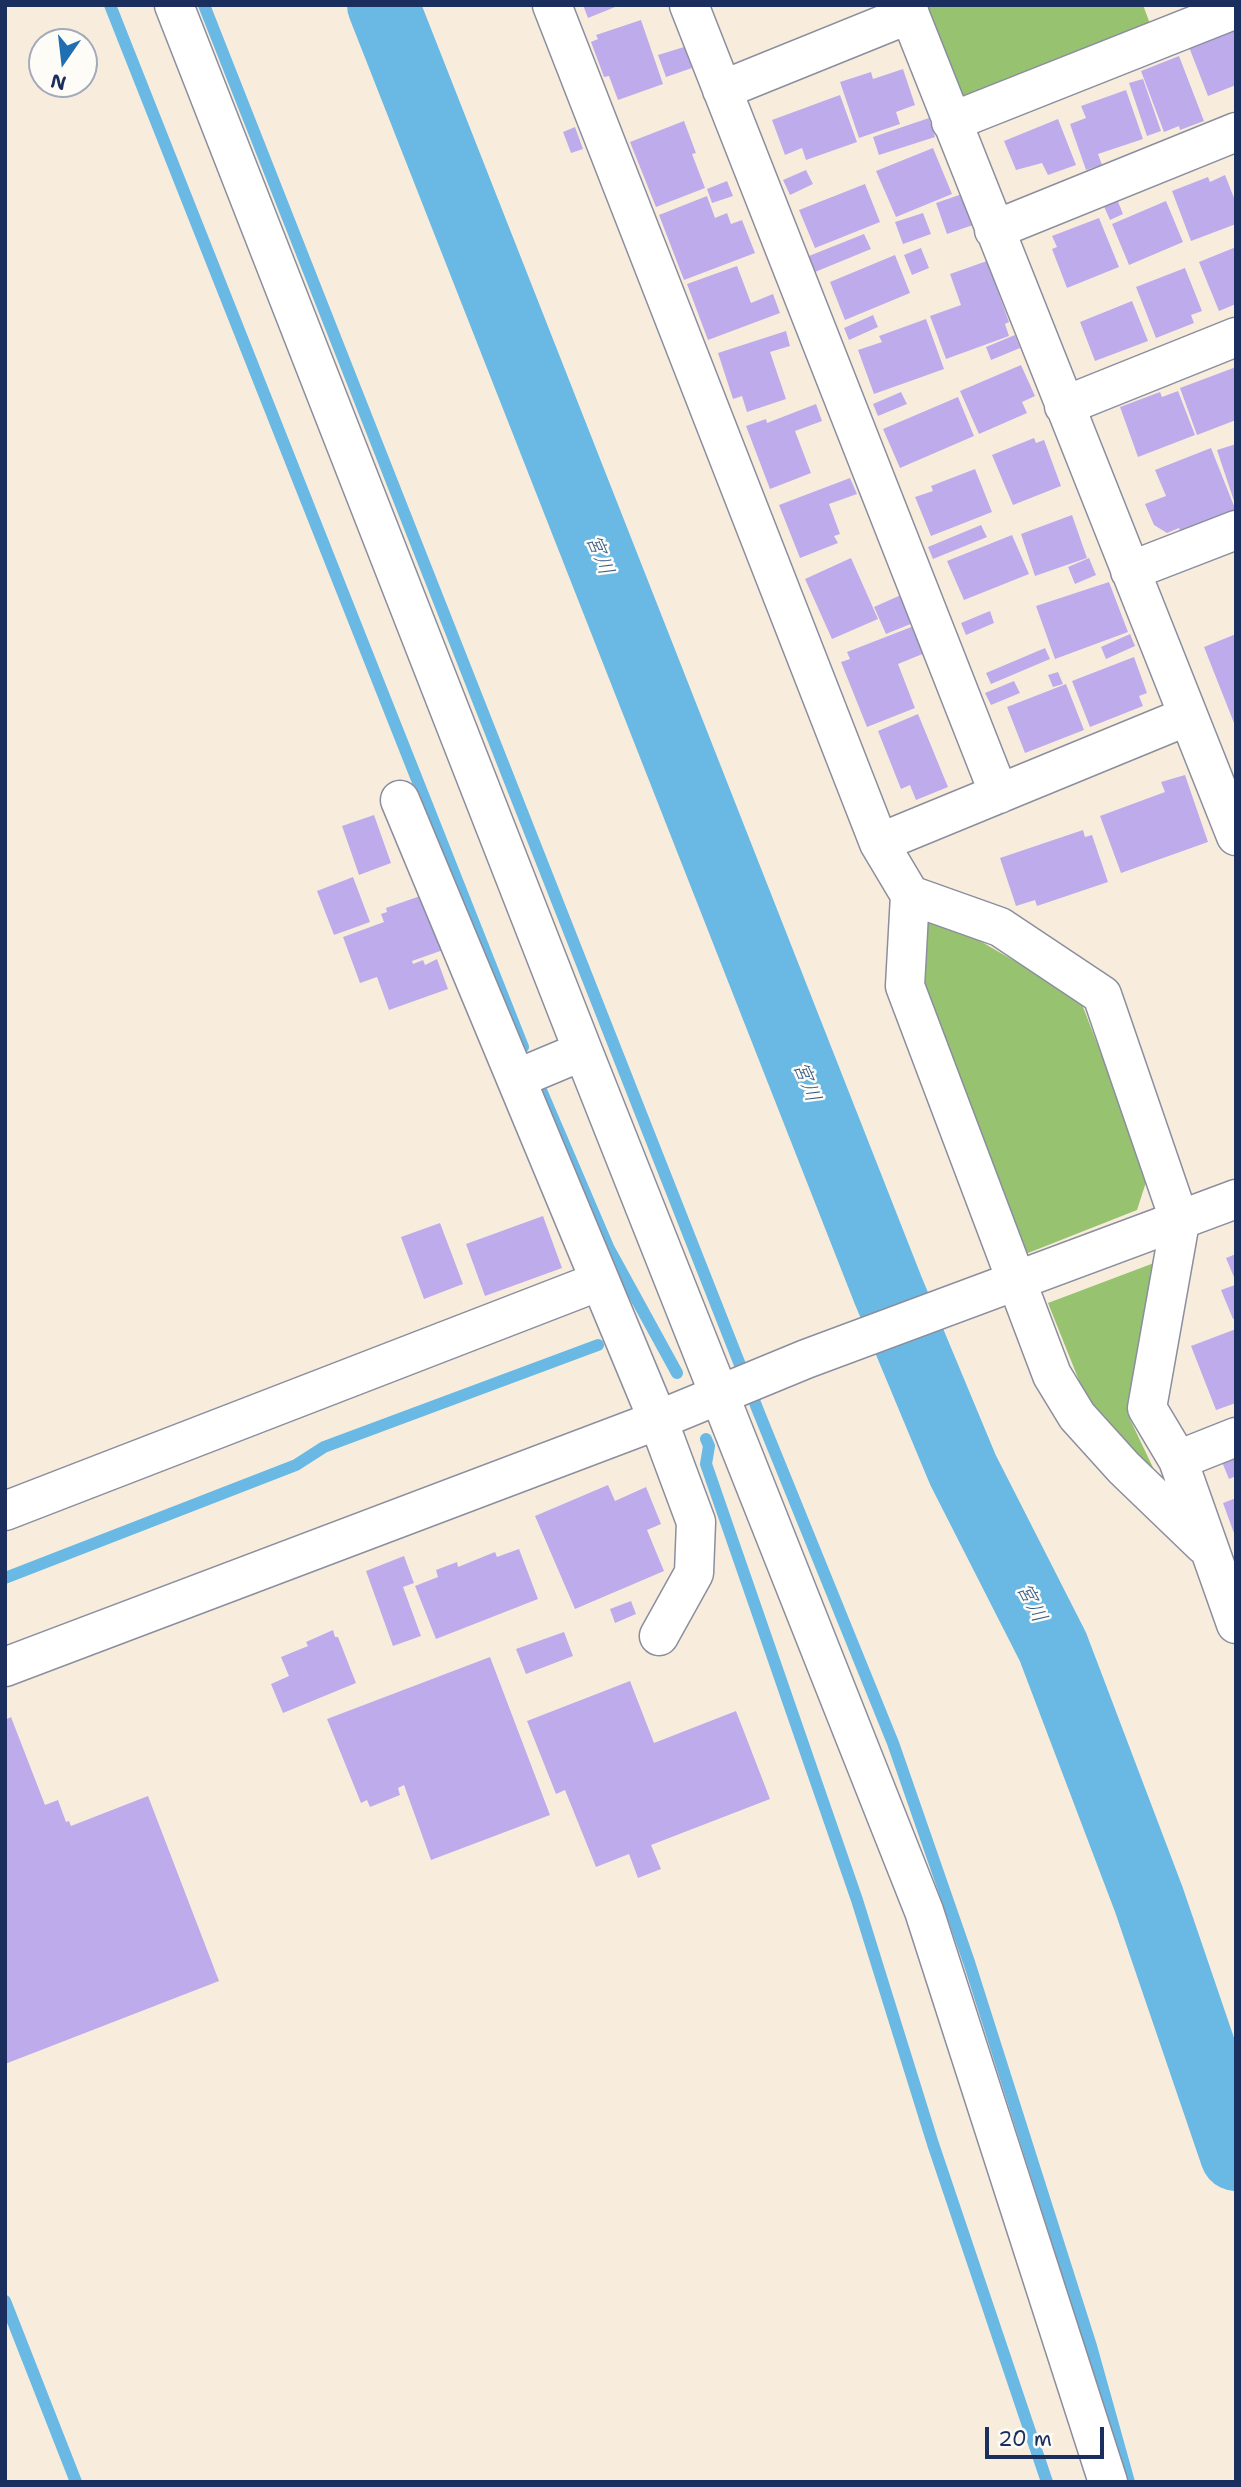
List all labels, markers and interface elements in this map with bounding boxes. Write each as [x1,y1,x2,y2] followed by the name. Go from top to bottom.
[28,28,98,98] north arrow
[48,68,69,96] text: N
[580,531,618,579] water label: 宮川
[787,1058,825,1106] water label: 宮川
[1010,1579,1052,1627] water label: 宮川
[989,2414,1108,2458] scale bar
[998,2425,1052,2453] text: 20 m

